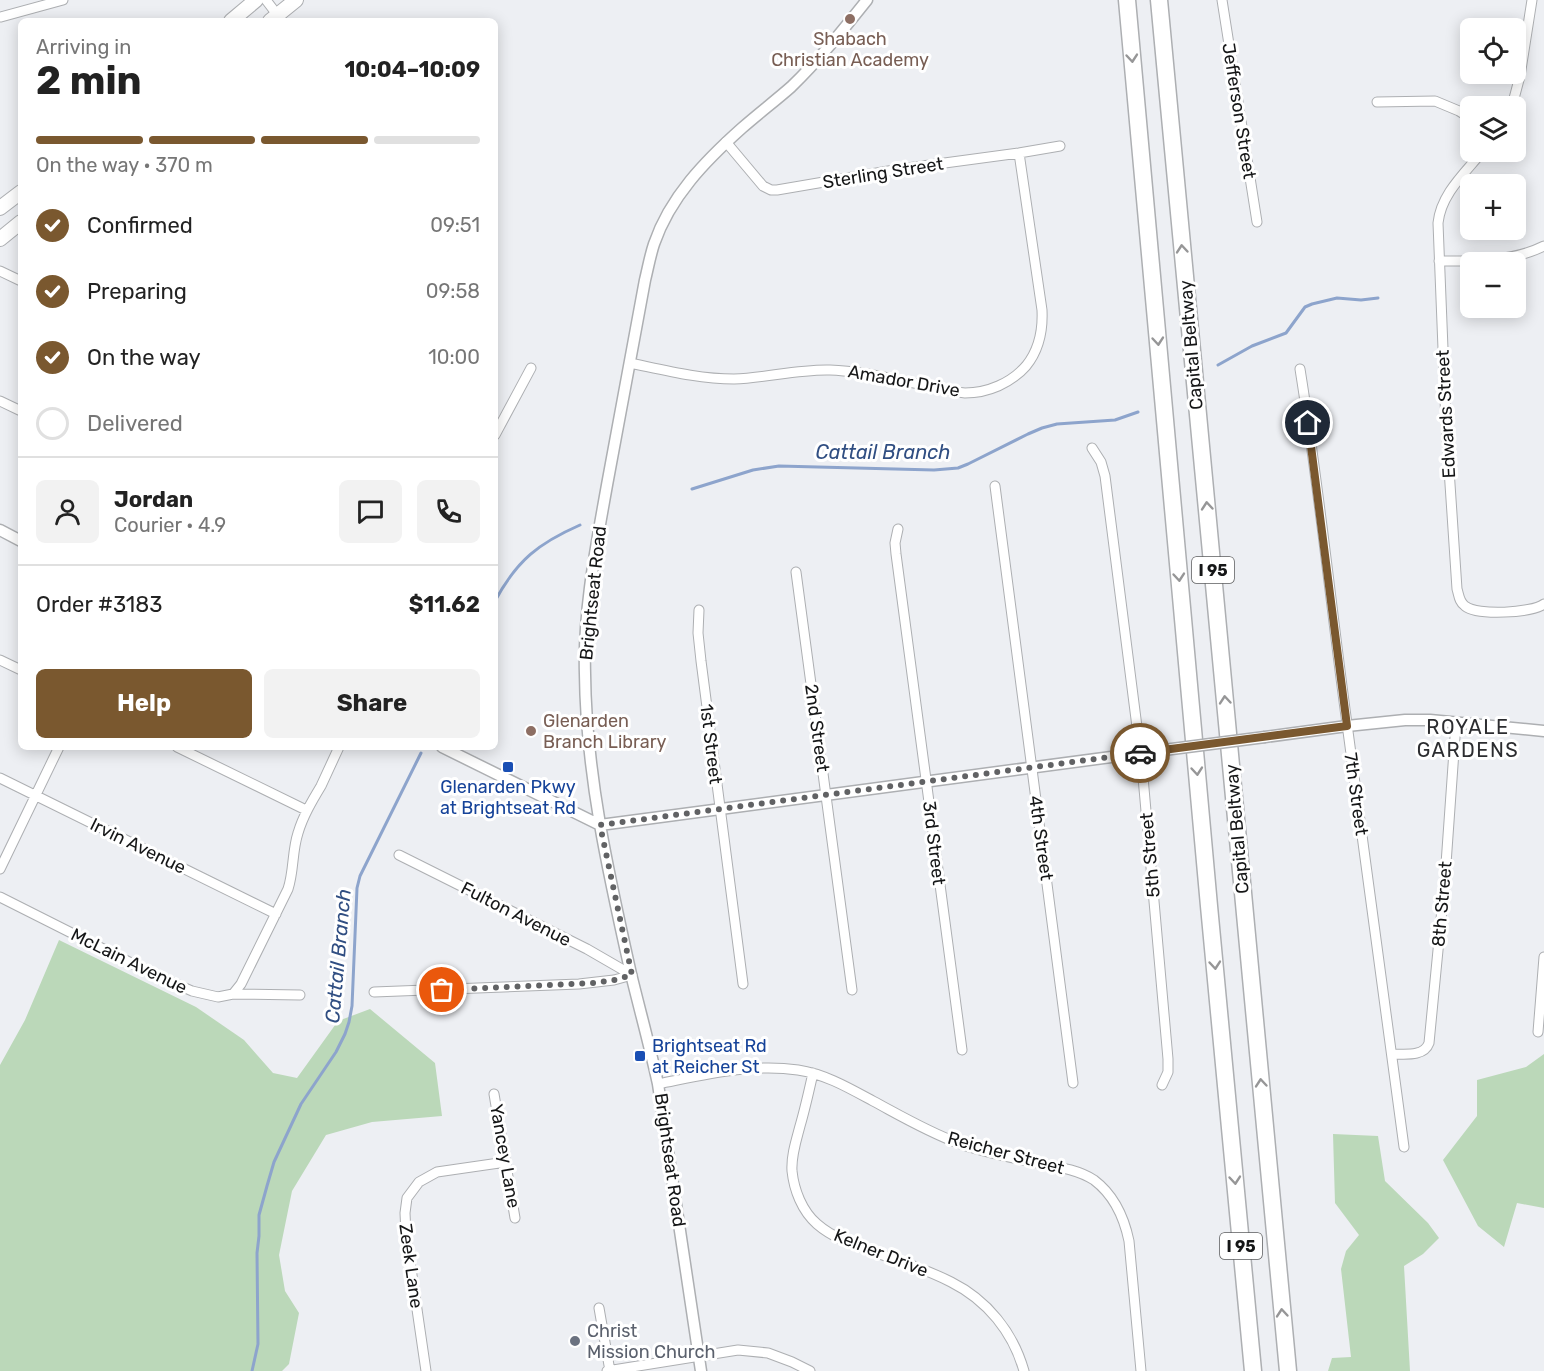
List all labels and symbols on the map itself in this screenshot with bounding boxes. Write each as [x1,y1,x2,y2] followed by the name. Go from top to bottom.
[843,12,857,26] marker: Shabach Christian Academy
[771,28,929,71] place label: Shabach Christian Academy
[1217,41,1261,181] street label: Jefferson Street
[1125,54,1138,63] one-way arrow
[821,153,945,193] street label: Sterling Street
[1176,245,1189,254] one-way arrow
[1174,279,1208,411] street label: Capital Beltway
[1151,337,1164,346] one-way arrow
[1432,349,1460,479] street label: Edwards Street
[846,360,962,402] street label: Amador Drive
[1282,397,1333,448] pin
[816,440,950,464] water label: Cattail Branch
[1201,502,1214,511] one-way arrow
[575,525,611,661] street label: Brightseat Road
[1192,557,1234,583] road number: I 95
[1172,573,1185,582] one-way arrow
[800,683,834,773] street label: 2nd Street
[1219,696,1232,705] one-way arrow
[695,703,727,785] street label: 1st Street
[543,710,667,753] place label: Glenarden Branch Library
[1417,715,1519,762] district label: ROYALE GARDENS
[1110,723,1170,783] courier
[524,724,538,738] marker: Glenarden Branch Library
[1339,751,1373,837] street label: 7th Street
[501,760,515,774] marker: Glenarden Pkwy at Brightseat Rd
[1220,763,1254,895] street label: Capital Beltway
[1190,767,1203,776] one-way arrow
[440,776,576,819] place label: Glenarden Pkwy at Brightseat Rd
[1024,794,1058,882] street label: 4th Street
[918,800,950,886] street label: 3rd Street
[1135,812,1165,898] street label: 5th Street
[86,813,190,879] street label: Irvin Avenue
[1427,860,1457,948] street label: 8th Street
[457,877,575,951] street label: Fulton Avenue
[320,888,356,1024] water label: Cattail Branch
[67,923,191,999] street label: McLain Avenue
[1208,960,1221,969] one-way arrow
[416,964,467,1015] pin
[652,1035,767,1078] place label: Brightseat Rd at Reicher St
[633,1049,647,1063] marker: Brightseat Rd at Reicher St
[1255,1078,1268,1087] one-way arrow
[650,1092,690,1228] street label: Brightseat Road
[485,1102,525,1210] street label: Yancey Lane
[945,1127,1067,1179] street label: Reicher Street
[1228,1176,1241,1185] one-way arrow
[394,1222,428,1310] street label: Zeek Lane
[831,1224,931,1282] street label: Kelner Drive
[1220,1233,1262,1259] road number: I 95
[1276,1308,1289,1317] one-way arrow
[587,1320,715,1363] place label: Christ Mission Church
[568,1334,582,1348] marker: Christ Mission Church

